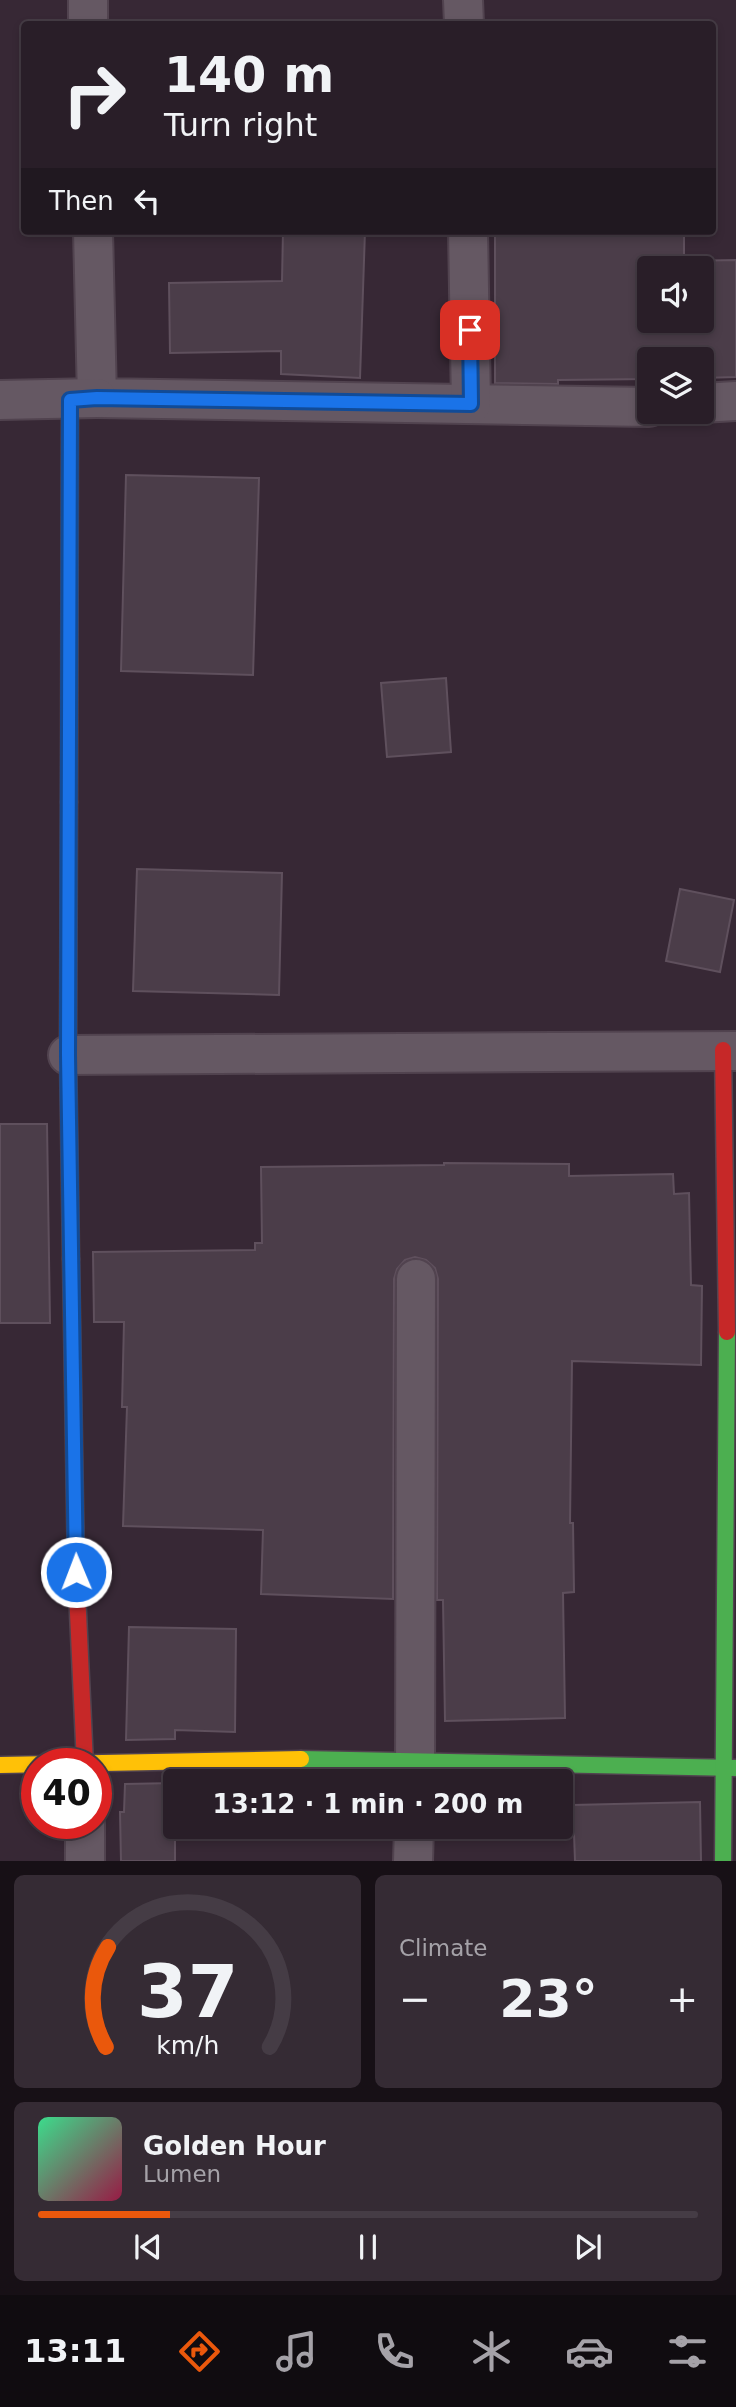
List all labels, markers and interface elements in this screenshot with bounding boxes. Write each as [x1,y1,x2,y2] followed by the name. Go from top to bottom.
[164,47,334,104] text: 140 m
[49,49,140,140] icon: right
[164,106,317,144] text: Turn right
[128,182,166,220] icon: left
[49,186,114,216] text: Then
[637,256,714,424] map controls
[637,256,714,333] button: sound
[440,300,500,360] pin
[451,311,489,349] icon: arrive
[637,347,714,424] button: layers
[39,1535,113,1609] position arrow
[21,1748,112,1839] speed limit sign: 40
[213,1789,523,1819] text: 13:12 · 1 min · 200 m
[399,1935,488,1961] text: Climate
[137,1950,238,2035] text: 37
[499,1969,598,2029] text: 23°
[399,1977,431,2021] text: −
[666,1977,698,2021] text: +
[156,2031,219,2060] text: km/h
[143,2131,326,2161] text: Golden Hour
[143,2161,221,2187] text: Lumen
[129,2228,167,2266] icon: previous
[349,2228,387,2266] icon: pause
[569,2228,607,2266] icon: next
[175,2327,224,2376] icon: directions
[272,2327,321,2376] icon: music
[370,2327,419,2376] icon: phone
[467,2327,516,2376] icon: climate
[565,2327,614,2376] icon: car
[663,2327,712,2376] icon: filters
[24,2332,126,2370] text: 13:11

